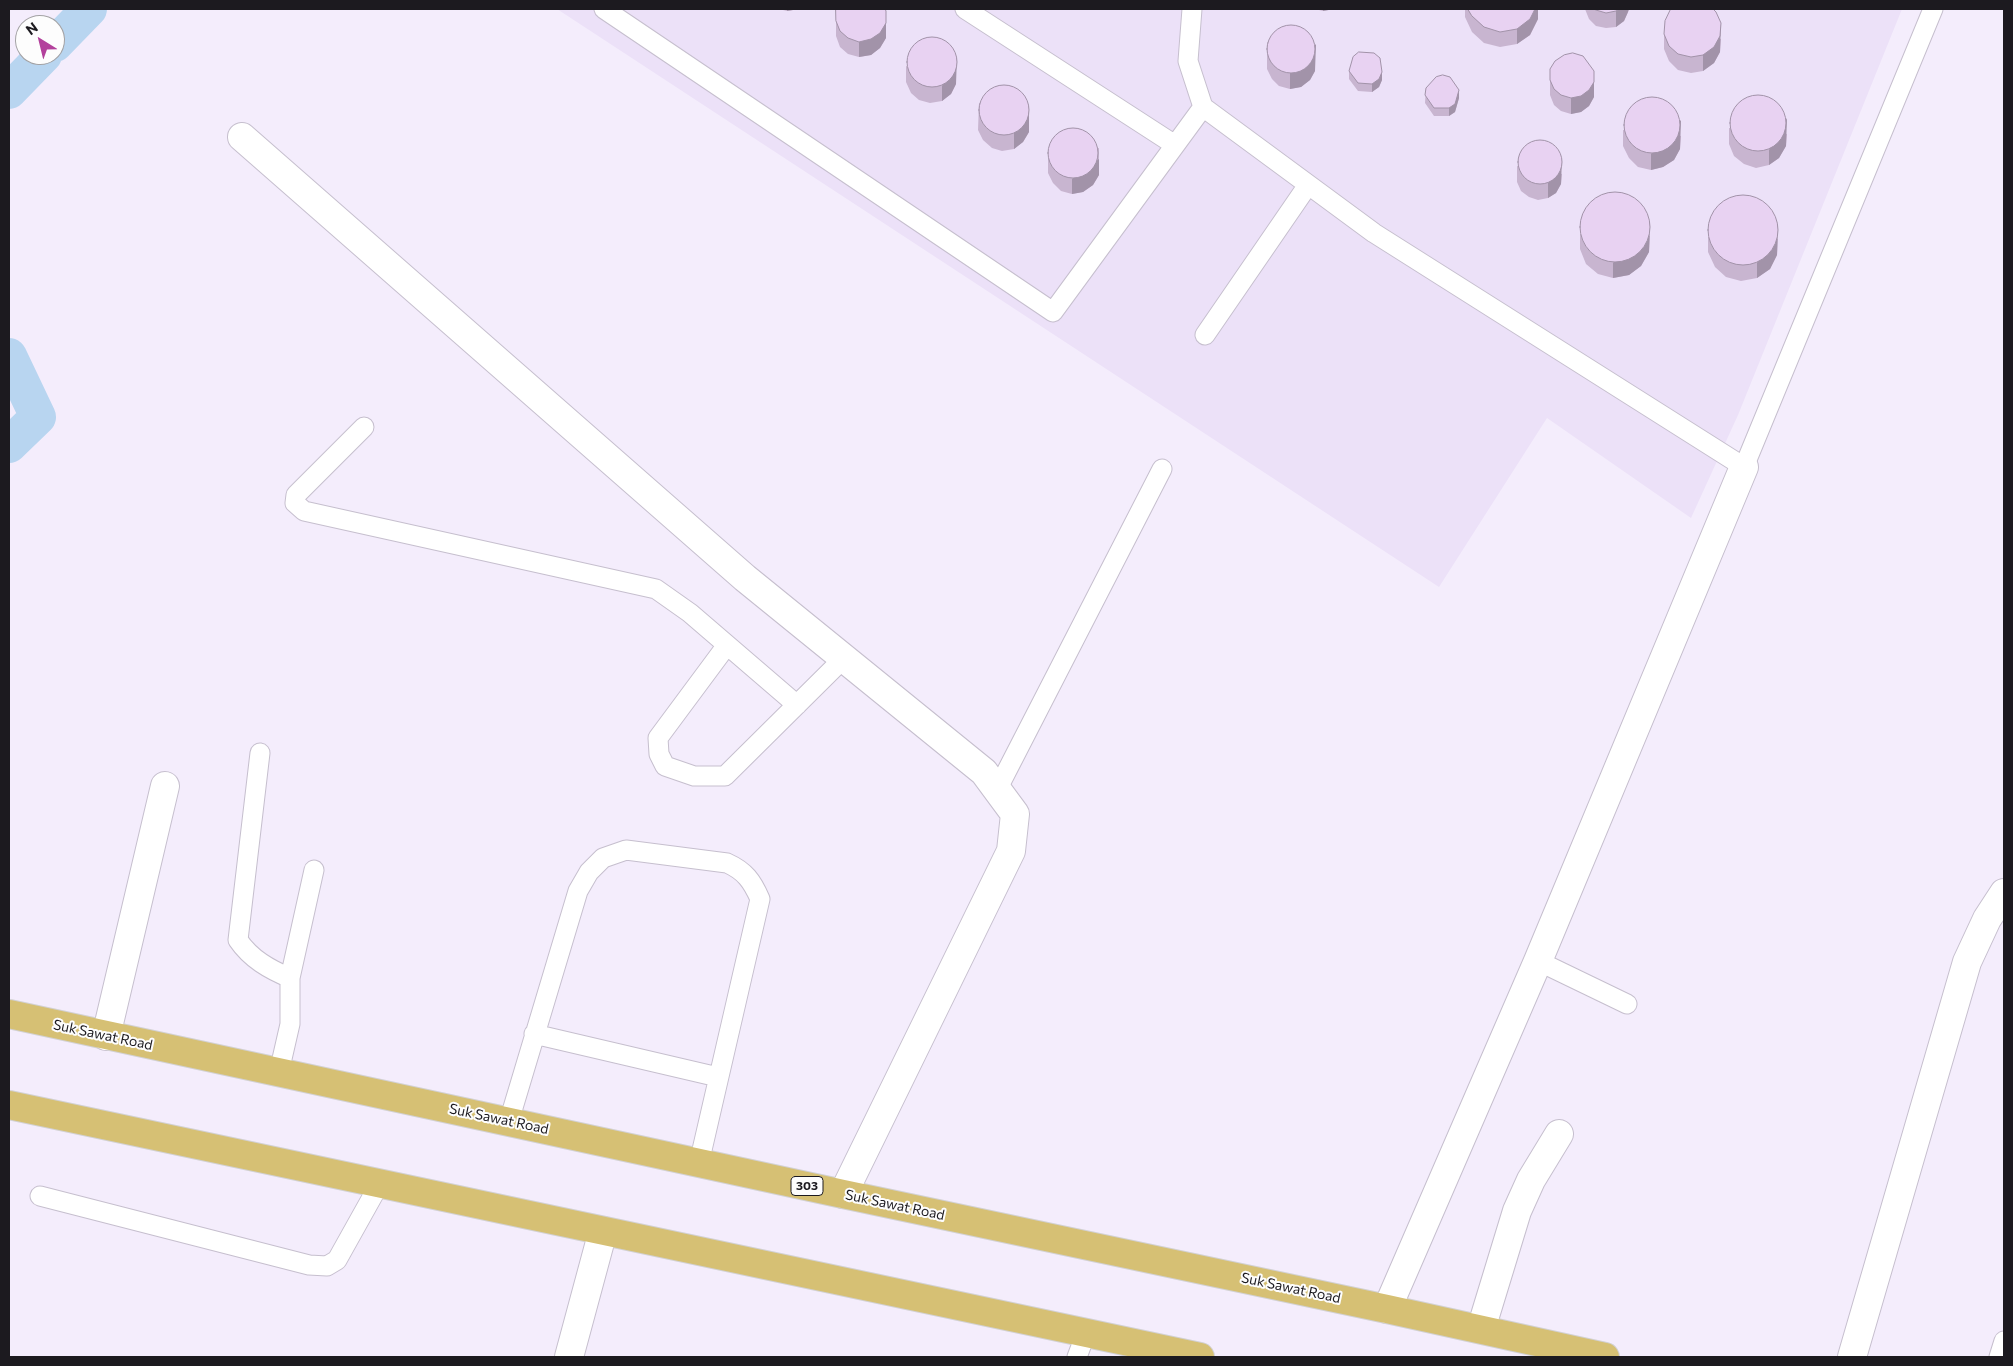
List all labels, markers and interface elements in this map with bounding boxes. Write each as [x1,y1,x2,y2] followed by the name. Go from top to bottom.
[15,15,65,65] north arrow
[22,18,41,38] text: N
[52,1016,154,1054] street label: Suk Sawat Road
[448,1100,550,1138] street label: Suk Sawat Road
[791,1176,823,1196] road number: 303
[844,1186,946,1224] street label: Suk Sawat Road
[1240,1269,1342,1307] street label: Suk Sawat Road

